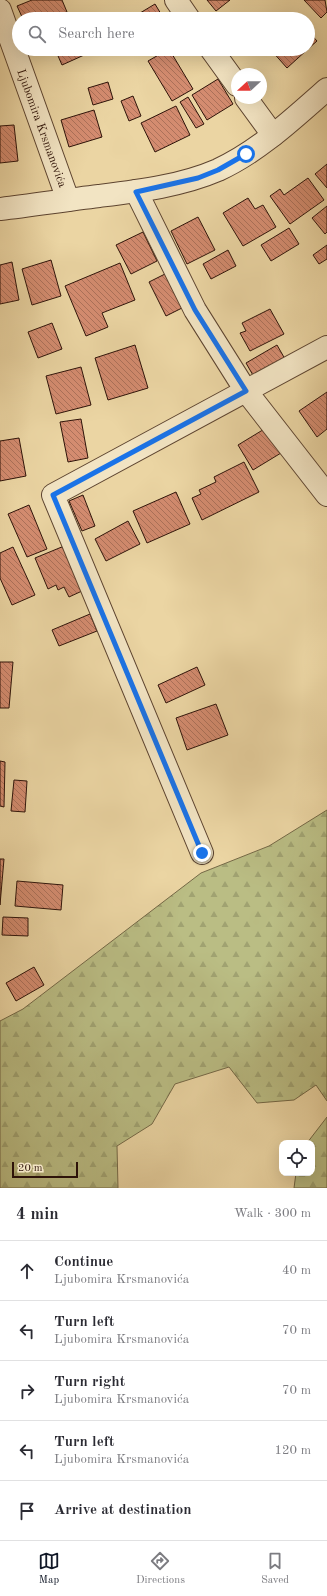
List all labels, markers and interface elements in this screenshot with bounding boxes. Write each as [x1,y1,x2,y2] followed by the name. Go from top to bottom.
[12,12,315,56] search box
[26,23,48,45] icon: search
[58,27,135,42] text: Search here
[14,68,68,189] street label: Ljubomira Krsmanovića
[231,68,267,104] north arrow
[237,145,255,163] route start
[193,844,211,862] route end
[279,1140,315,1176] map controls
[279,1140,315,1176] button: locate
[12,1160,78,1179] scale bar
[18,1163,43,1174] text: 20 m
[16,1206,59,1223] text: 4 min
[234,1207,311,1220] text: Walk · 300 m
[54,1255,113,1270] text: Continue
[16,1260,38,1282] icon: ahead
[282,1264,311,1277] text: 40 m
[54,1273,189,1286] text: Ljubomira Krsmanovića
[54,1315,114,1330] text: Turn left
[16,1320,38,1342] icon: left
[282,1324,311,1337] text: 70 m
[54,1333,189,1346] text: Ljubomira Krsmanovića
[54,1375,125,1390] text: Turn right
[16,1380,38,1402] icon: right
[282,1384,311,1397] text: 70 m
[54,1393,189,1406] text: Ljubomira Krsmanovića
[54,1435,114,1450] text: Turn left
[16,1440,38,1462] icon: left
[274,1444,311,1457] text: 120 m
[54,1453,189,1466] text: Ljubomira Krsmanovića
[16,1500,38,1522] icon: arrive
[54,1503,192,1518] text: Arrive at destination
[38,1550,60,1588] tab: Map
[136,1550,185,1588] tab: Directions
[261,1550,289,1588] tab: Saved

